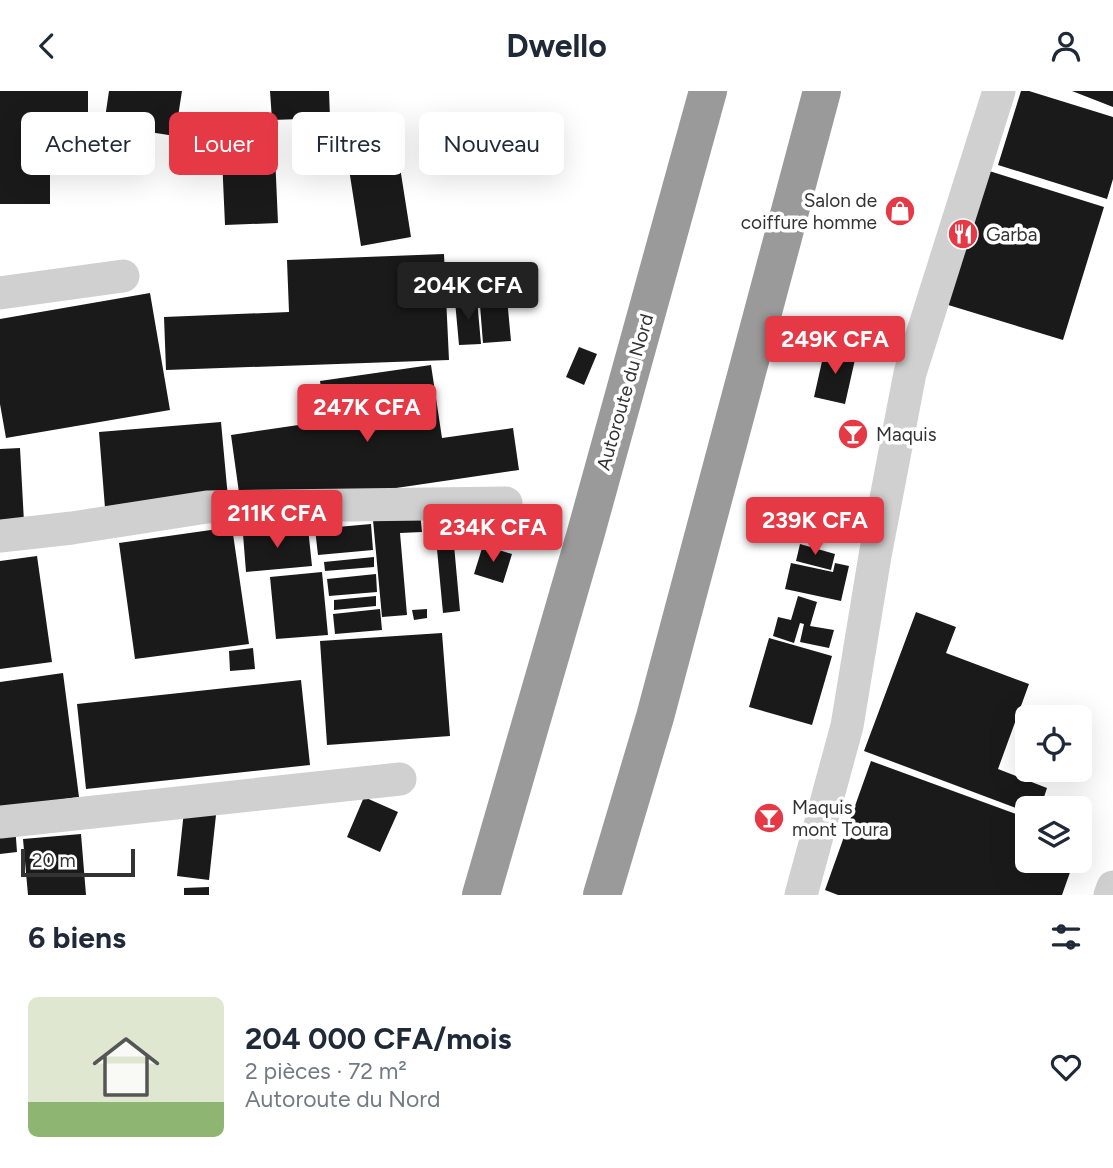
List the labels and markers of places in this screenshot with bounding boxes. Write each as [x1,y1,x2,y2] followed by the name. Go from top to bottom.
[741,189,877,234] place label: Salon de coiffure homme
[883,194,917,228] shop icon: Salon de coiffure homme
[946,217,980,251] restaurant icon: Garba
[986,223,1037,246] place label: Garba
[396,263,540,322] pin: 204K CFA
[763,317,907,376] pin: 249K CFA
[295,385,439,444] pin: 247K CFA
[836,417,870,451] bar icon: Maquis
[876,423,937,446] place label: Maquis
[205,491,349,550] pin: 211K CFA
[743,497,887,557] pin: 239K CFA
[421,505,565,564] pin: 234K CFA
[792,796,889,841] place label: Maquis mont Toura
[752,801,786,835] bar icon: Maquis mont Toura

